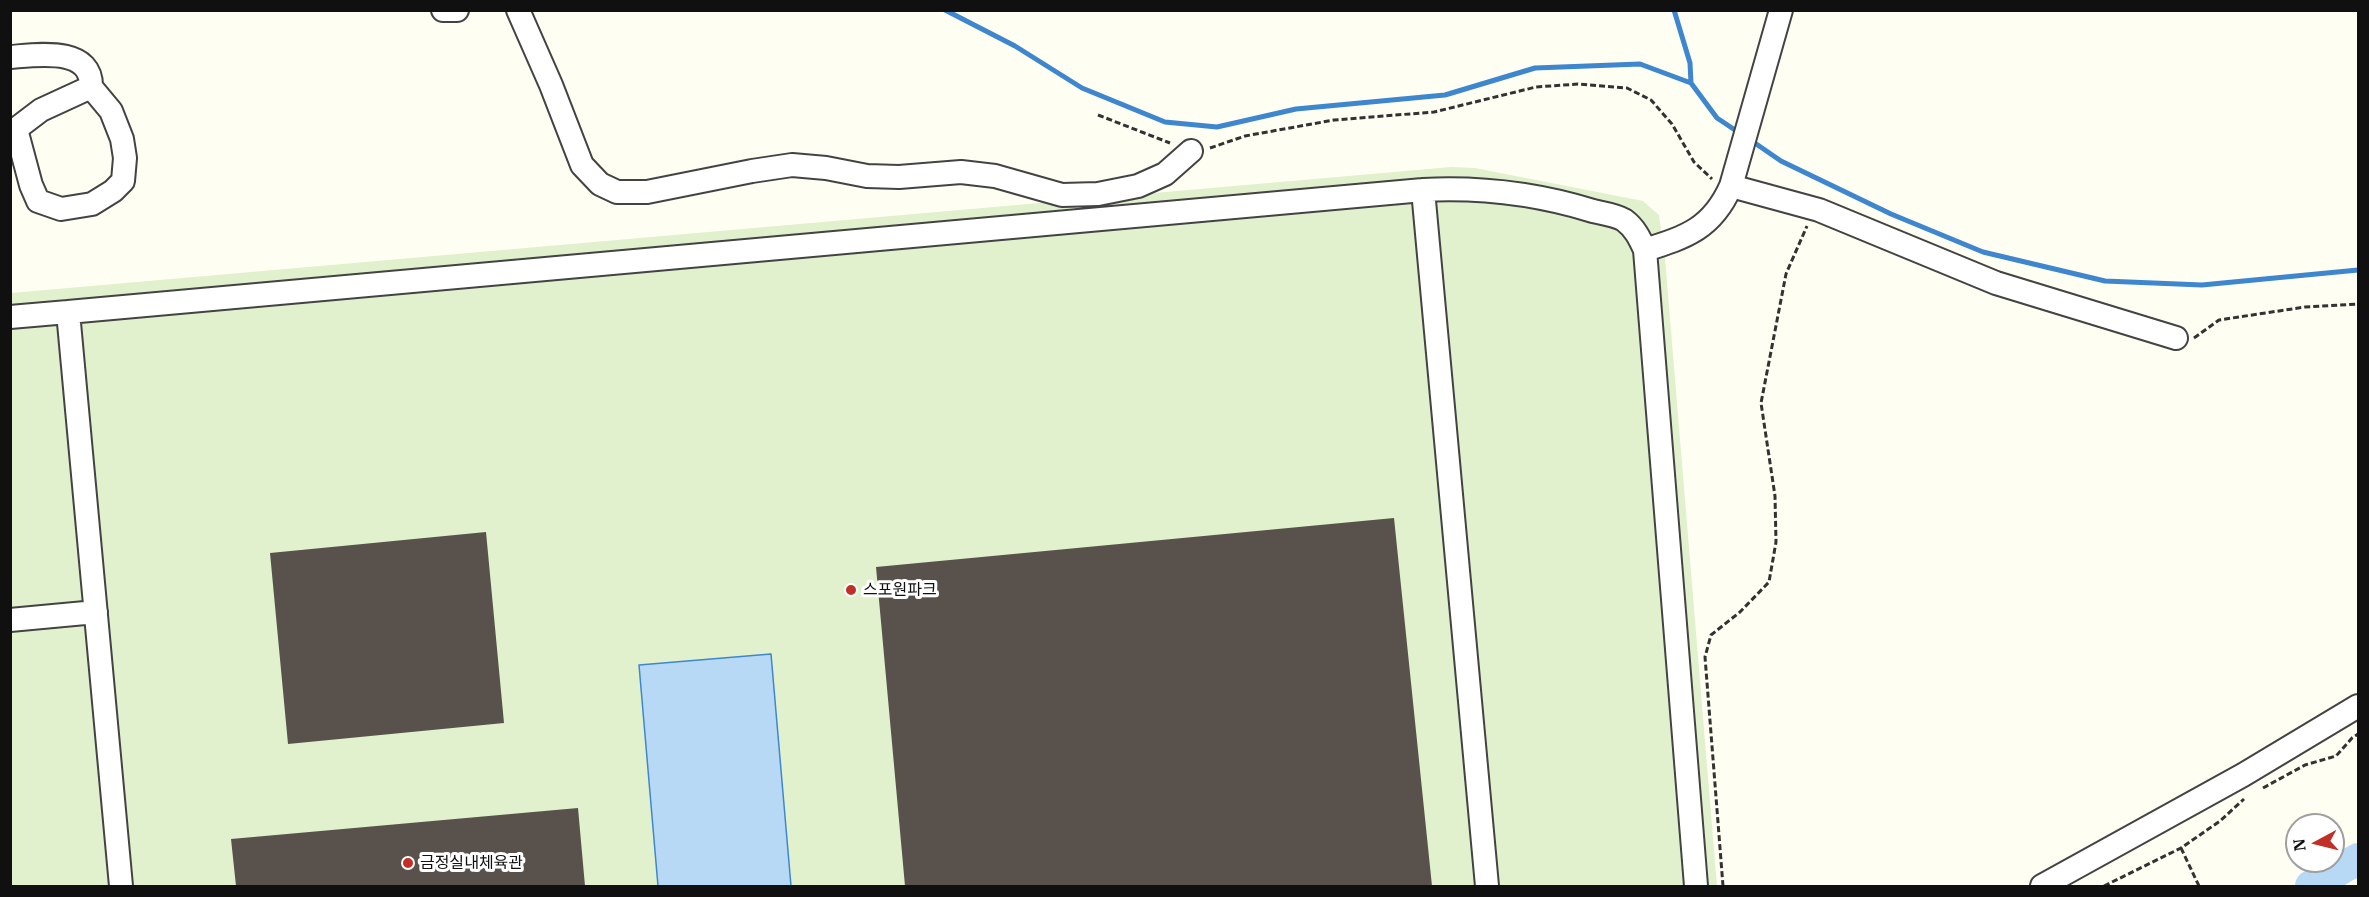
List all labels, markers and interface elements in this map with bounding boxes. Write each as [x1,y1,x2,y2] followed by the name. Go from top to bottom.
[863,580,937,600] place label: 스포원파크
[844,583,858,597] marker: 스포원파크
[2285,813,2345,873] north arrow
[2288,837,2310,852] text: N
[420,853,523,873] place label: 금정실내체육관
[401,856,415,870] marker: 금정실내체육관

